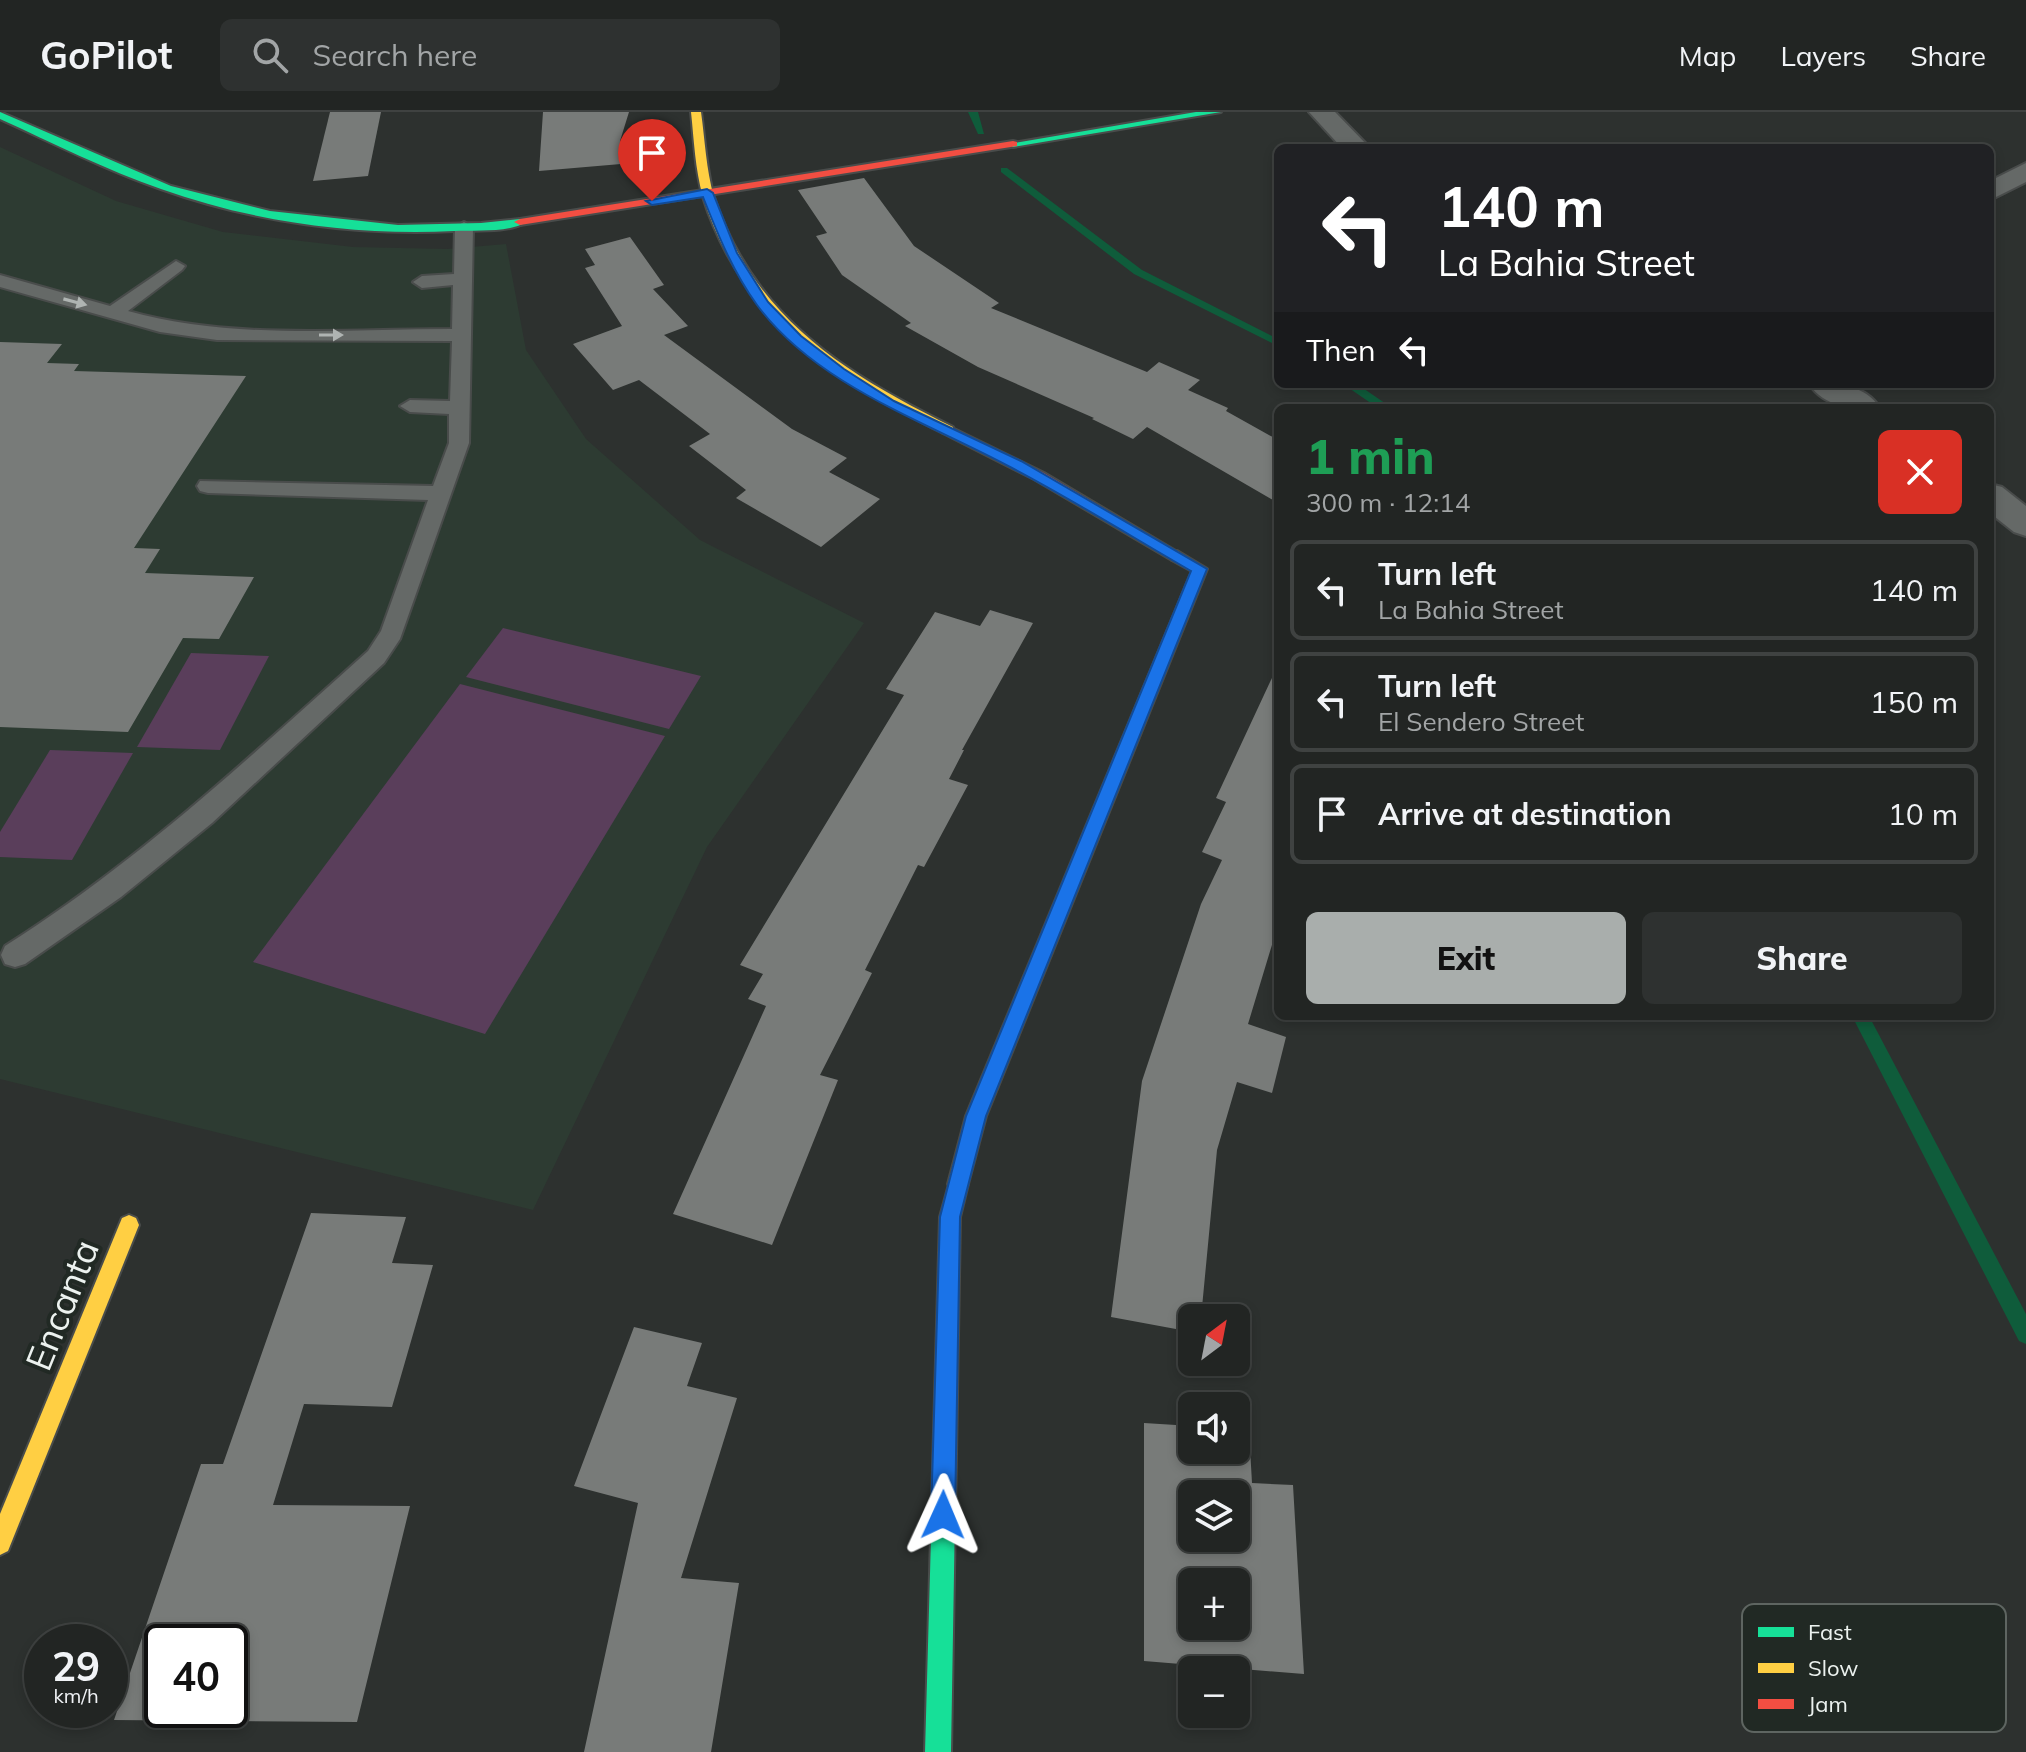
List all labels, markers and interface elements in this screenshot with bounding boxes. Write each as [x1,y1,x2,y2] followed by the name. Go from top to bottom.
[220,19,780,91] search box
[40,31,172,79] text: GoPilot
[248,33,292,77] icon: search
[312,36,477,74] text: Search here
[1679,38,1736,73] text: Map
[1780,38,1866,73] text: Layers
[1910,38,1986,73] text: Share
[618,119,686,201] pin
[630,131,674,175] icon: arrive
[1438,171,1605,241] text: 140 m
[1306,176,1410,280] icon: left
[1438,240,1695,285] text: La Bahia Street
[63,297,88,309] one-way arrow
[1392,328,1436,372] icon: left
[319,329,344,341] one-way arrow
[1306,331,1376,369] text: Then
[1306,426,1435,486] text: 1 min
[1878,430,1962,514] button: close
[1306,486,1470,519] text: 300 m · 12:14
[1378,555,1496,593] text: Turn left
[1310,568,1354,612] icon: left
[1870,571,1958,609] text: 140 m
[1378,593,1564,626] text: La Bahia Street
[1378,667,1496,705] text: Turn left
[1310,680,1354,724] icon: left
[1870,683,1958,721] text: 150 m
[1378,705,1584,738] text: El Sendero Street
[1310,792,1354,836] icon: arrive
[1378,795,1672,833] text: Arrive at destination
[1888,795,1958,833] text: 10 m
[1306,912,1626,1004] button: Exit
[1642,912,1962,1004] button: Share
[15,1233,108,1377] street label: Encanta
[1178,1304,1250,1376] north arrow
[1178,1304,1250,1728] map controls
[1178,1392,1250,1464] button: sound
[901,1473,985,1557] position arrow
[1178,1480,1250,1552] button: layers
[1178,1568,1250,1640] button: +
[1742,1604,2006,1732] legend
[1808,1618,1852,1646] text: Fast
[144,1624,248,1728] speed limit sign: 40
[52,1641,100,1691] text: 29
[1808,1654,1858,1682] text: Slow
[1178,1656,1250,1728] button: −
[53,1683,99,1708] text: km/h
[1808,1690,1848,1718] text: Jam

